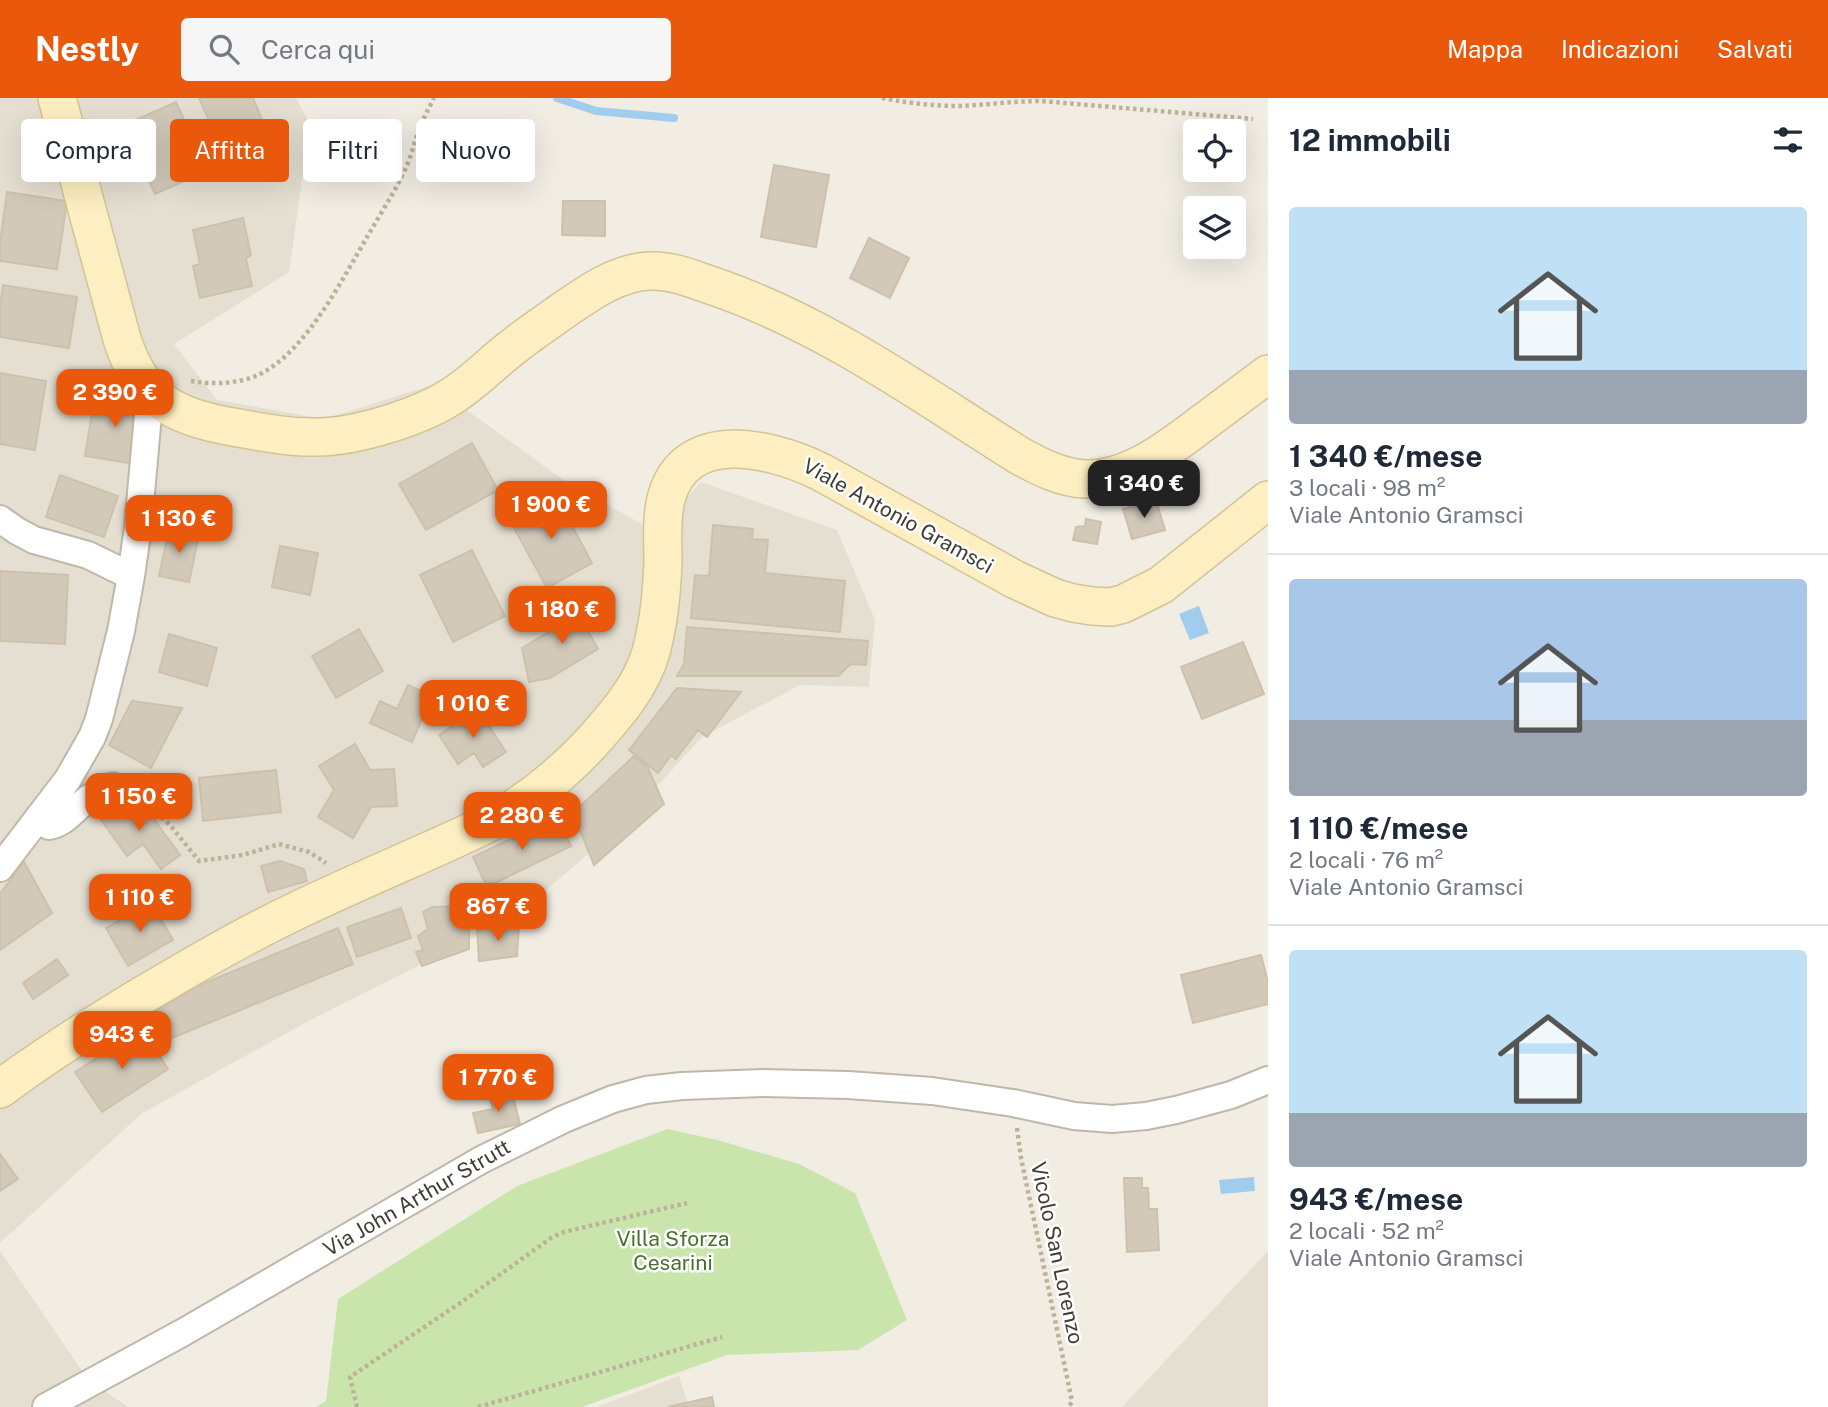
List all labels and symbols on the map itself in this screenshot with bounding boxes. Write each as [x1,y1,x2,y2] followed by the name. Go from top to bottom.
[50,370,180,429] pin: 2 390 €
[799,453,998,578] street label: Viale Antonio Gramsci
[1079,460,1209,520] pin: 1 340 €
[486,482,616,541] pin: 1 900 €
[114,496,244,555] pin: 1 130 €
[497,587,627,646] pin: 1 180 €
[408,680,538,740] pin: 1 010 €
[74,774,204,833] pin: 1 150 €
[457,792,587,852] pin: 2 280 €
[75,874,205,934] pin: 1 110 €
[449,884,547,943] pin: 867 €
[73,1012,171,1071] pin: 943 €
[433,1054,563,1114] pin: 1 770 €
[319,1134,515,1261] street label: Via John Arthur Strutt
[1026,1160,1089,1346] street label: Vicolo San Lorenzo
[617,1226,729,1275] park label: Villa Sforza Cesarini

